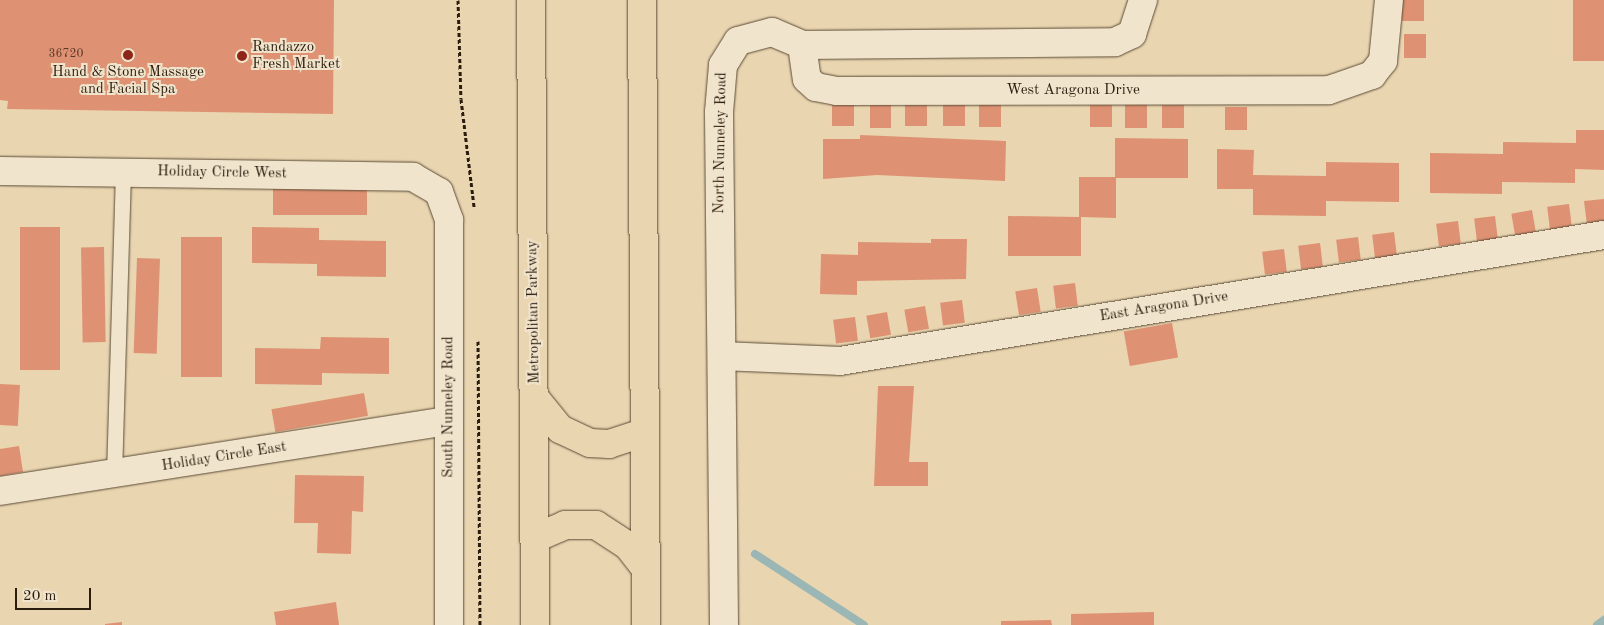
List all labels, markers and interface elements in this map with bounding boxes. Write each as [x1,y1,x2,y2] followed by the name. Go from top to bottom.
[252,38,340,73] place label: Randazzo Fresh Market
[49,48,83,62] house number: 36720
[122,49,134,61] marker: Hand & Stone Massage and Facial Spa
[236,50,248,62] marker: Randazzo Fresh Market
[52,63,204,98] place label: Hand & Stone Massage and Facial Spa
[711,72,731,214] street label: North Nunneley Road
[1006,82,1140,100] street label: West Aragona Drive
[157,163,287,183] street label: Holiday Circle West
[524,240,544,384] street label: Metropolitan Parkway
[1098,288,1230,326] street label: East Aragona Drive
[440,336,458,478] street label: South Nunneley Road
[160,438,288,476] street label: Holiday Circle East
[18,578,94,610] scale bar
[23,589,57,604] text: 20 m

